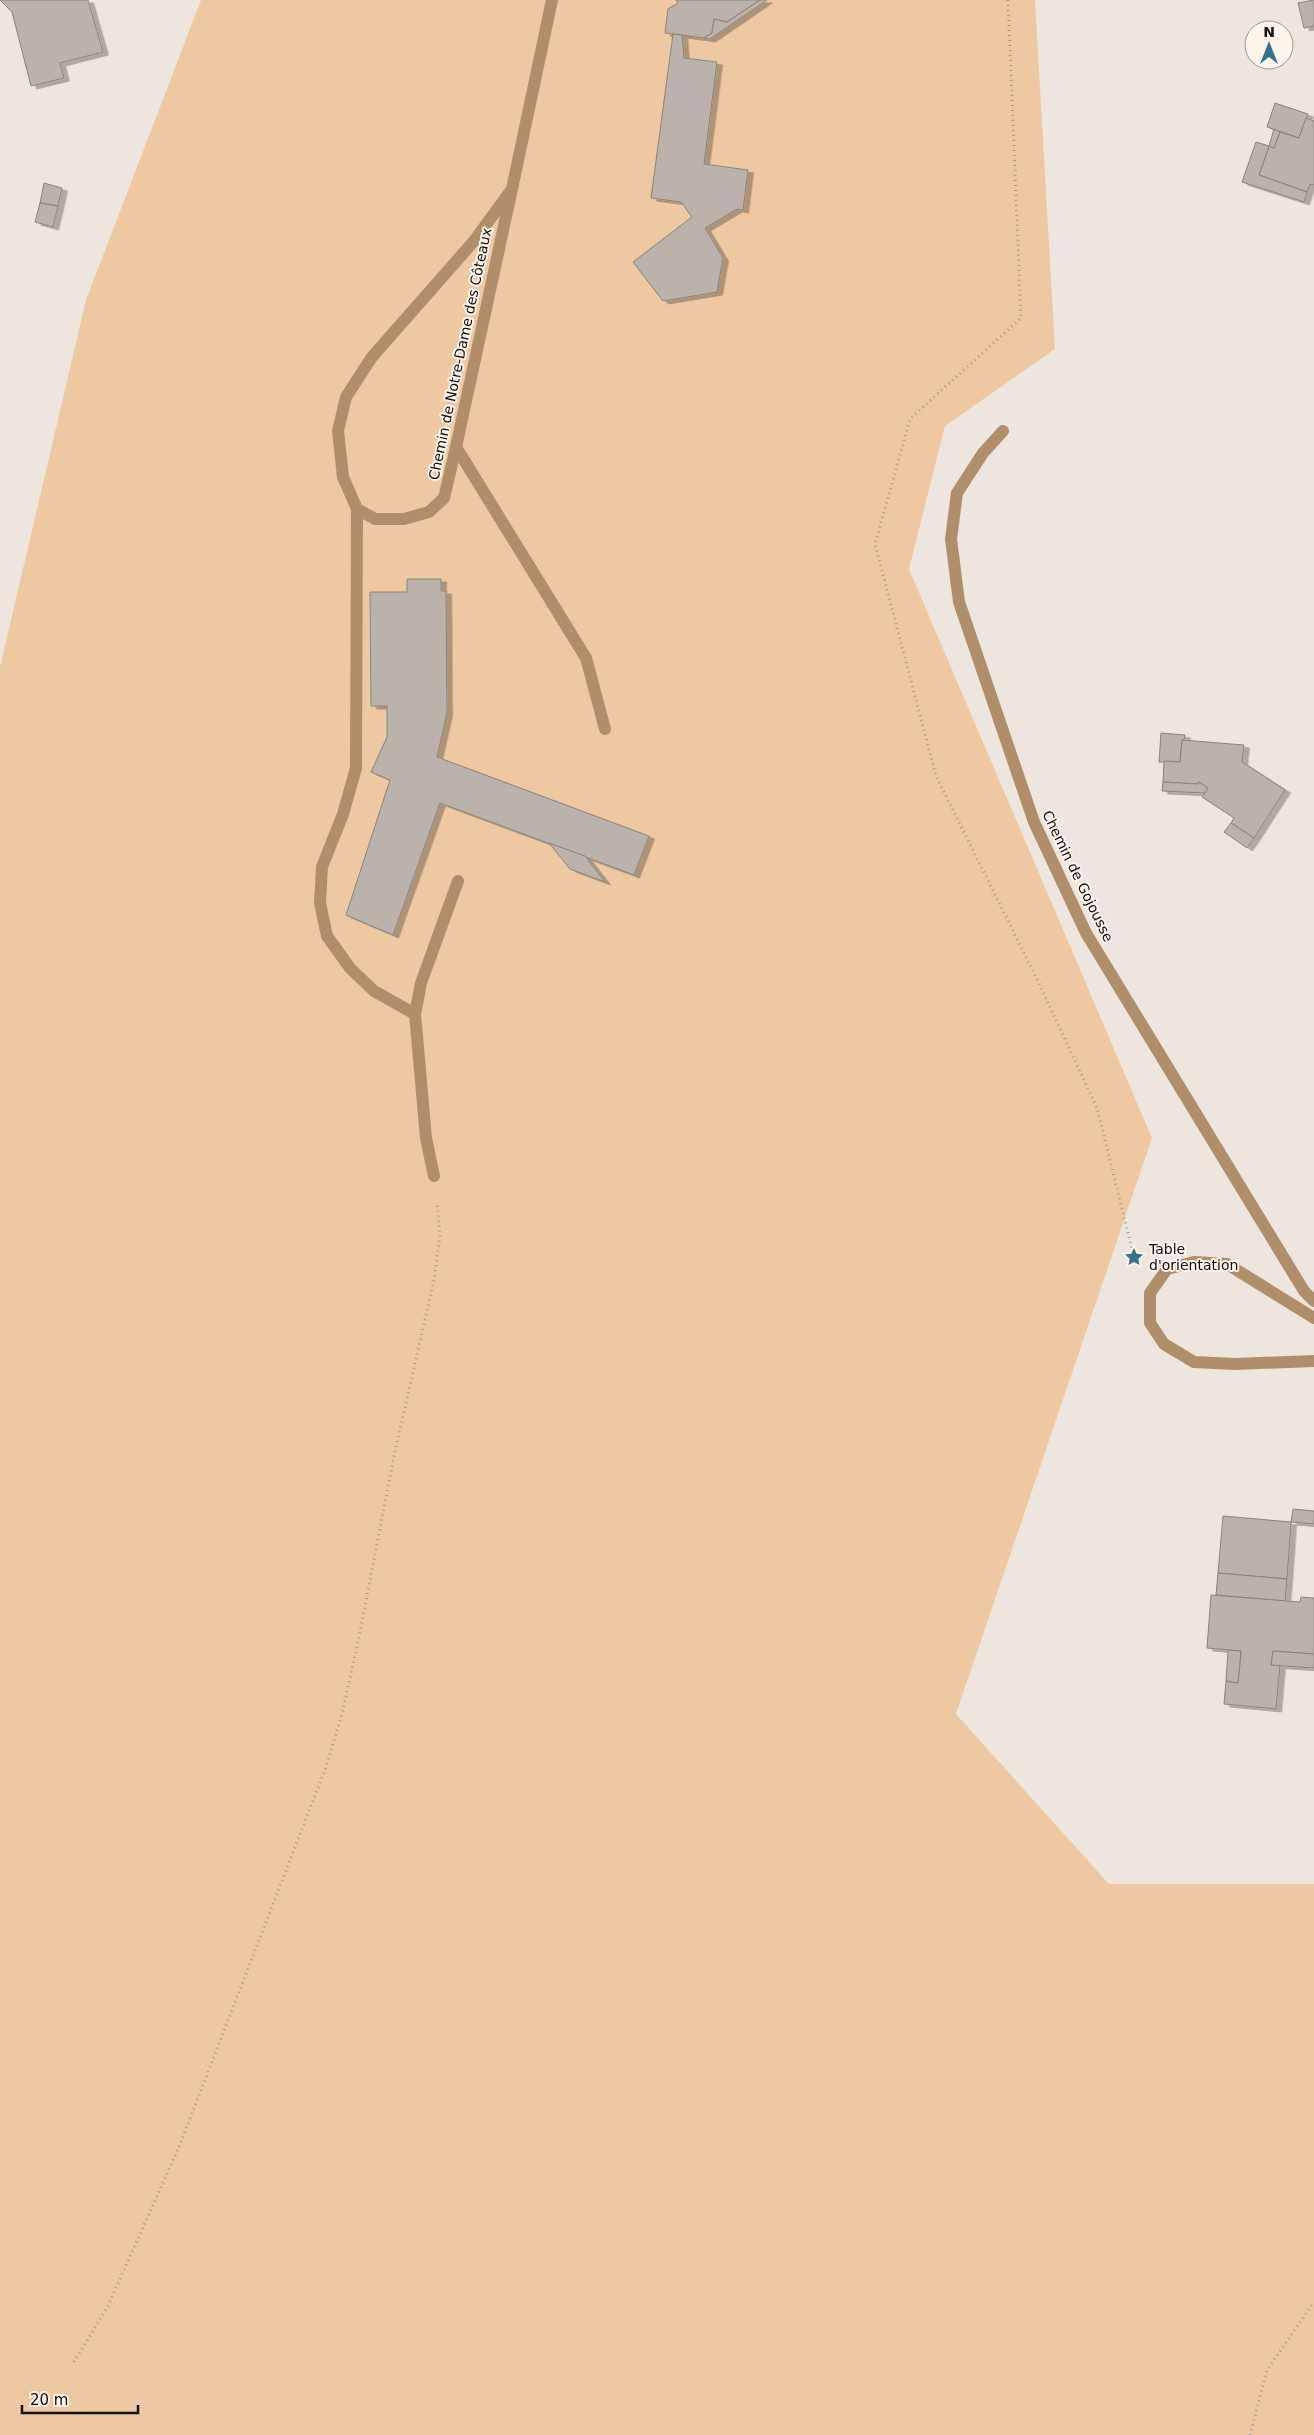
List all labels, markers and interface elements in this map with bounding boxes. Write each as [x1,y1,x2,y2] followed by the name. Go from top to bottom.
[1244,20,1294,70] north arrow
[1263,24,1275,40] text: N
[425,227,495,481] street label: Chemin de Notre-Dame des Côteaux
[1039,808,1117,944] street label: Chemin de Gojousse
[1148,1241,1238,1273] place label: Table d'orientation
[1123,1246,1145,1268] place icon: Table d'orientation
[22,2382,139,2414] scale bar
[30,2391,68,2409] text: 20 m

